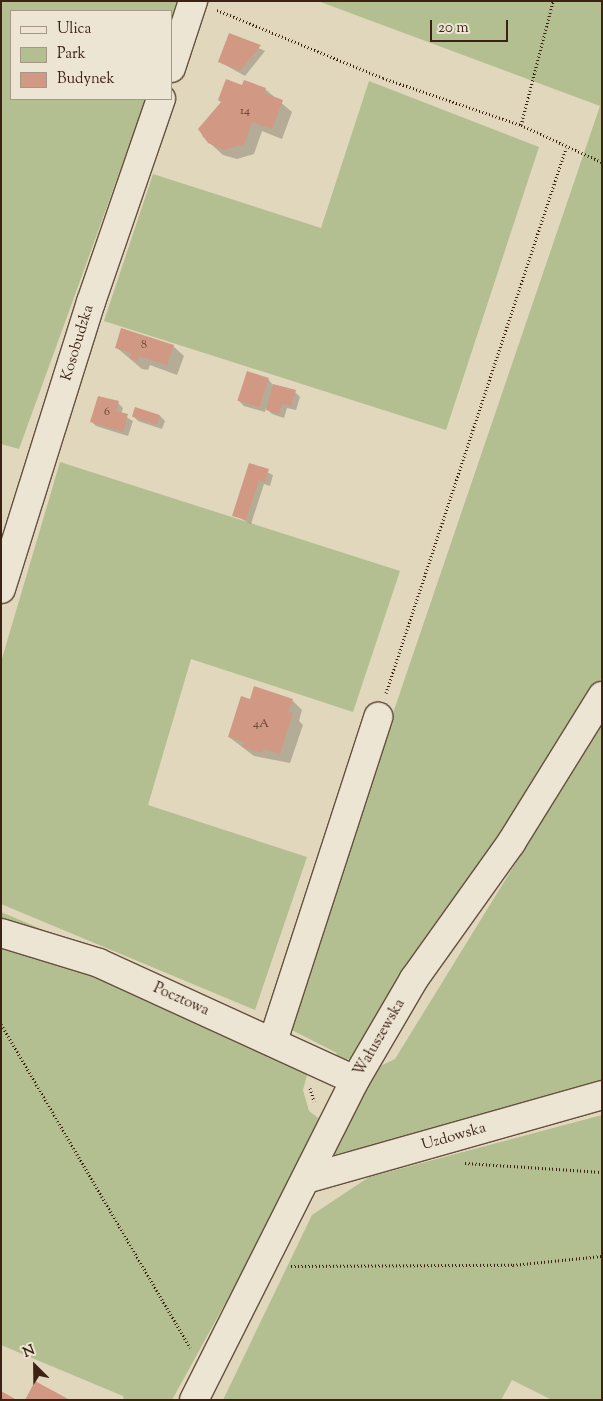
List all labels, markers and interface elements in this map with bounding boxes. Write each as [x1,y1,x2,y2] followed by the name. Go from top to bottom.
[10,10,172,100] legend
[433,10,510,42] scale bar
[438,18,469,39] text: 20 m
[57,19,91,40] text: Ulica
[57,44,86,65] text: Park
[57,69,115,90] text: Budynek
[240,105,250,119] house number: 14
[58,303,98,383] street label: Kosobudzka
[141,339,147,353] house number: 8
[104,406,110,420] house number: 6
[253,718,269,732] house number: 4A
[150,980,212,1020] street label: Pocztowa
[351,996,409,1080] street label: Wałuszewska
[420,1119,488,1155] street label: Uzdowska
[10,1341,60,1391] north arrow
[20,1341,38,1364] text: N

